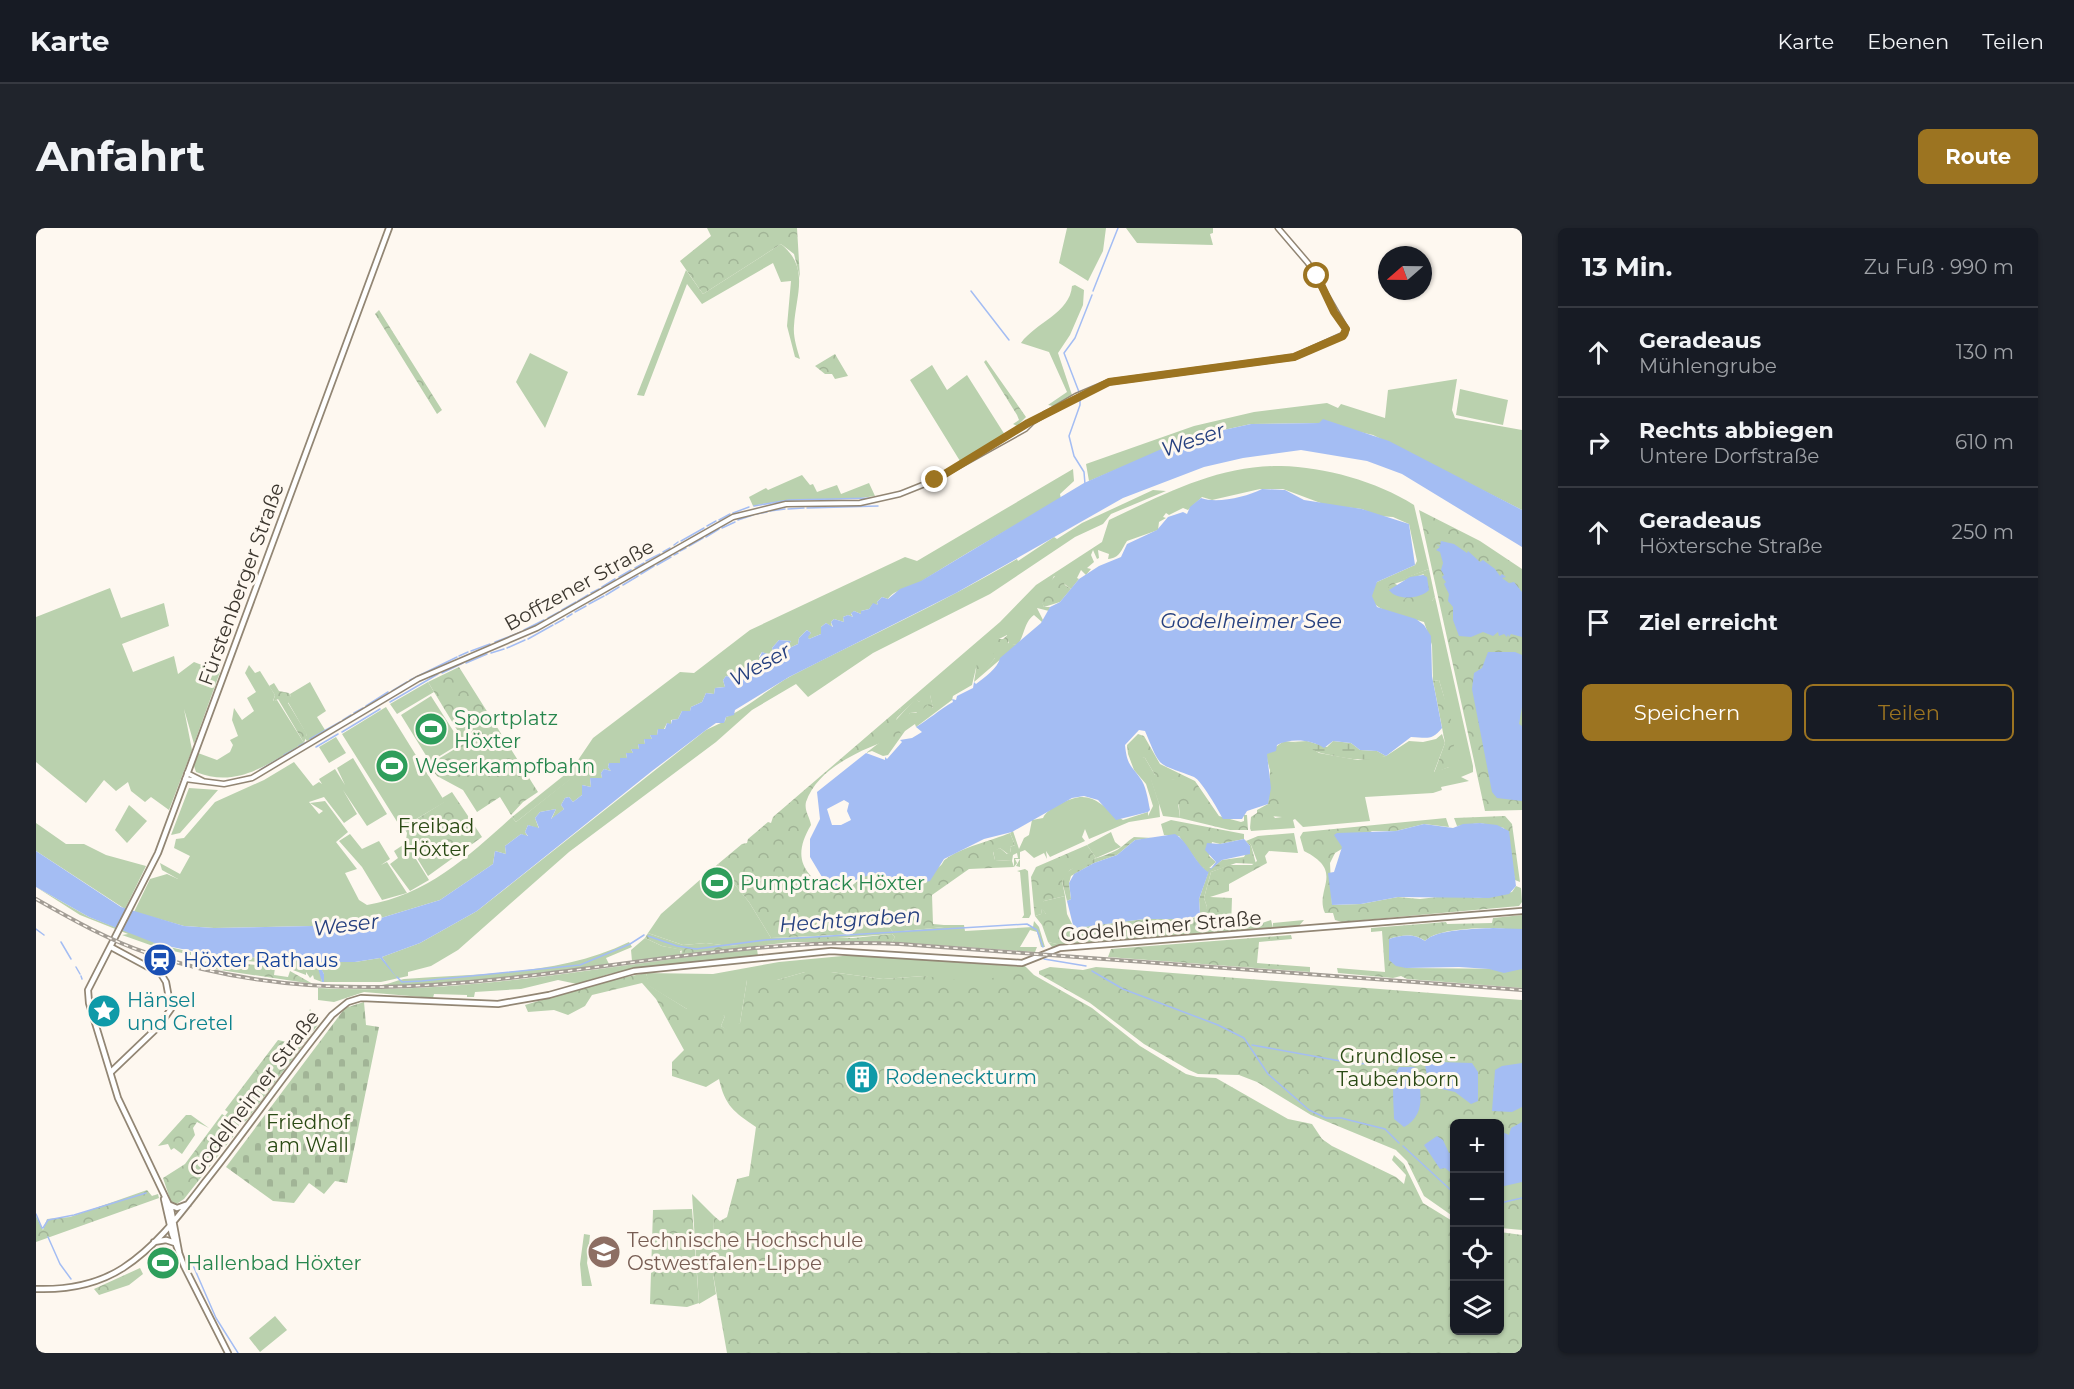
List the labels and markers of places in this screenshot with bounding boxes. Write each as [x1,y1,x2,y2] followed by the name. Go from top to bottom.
[454,706,558,753] place label: Sportplatz Höxter
[413,711,449,747] sports icon: Sportplatz Höxter
[374,748,410,784] sports icon: Weserkampfbahn
[415,754,595,778] place label: Weserkampfbahn
[699,865,735,901] sports icon: Pumptrack Höxter
[740,871,925,895] place label: Pumptrack Höxter
[142,942,178,978] station icon: Höxter Rathaus
[183,948,338,972] place label: Höxter Rathaus
[127,988,233,1035] place label: Hänsel und Gretel
[86,993,122,1029] place icon: Hänsel und Gretel
[844,1059,880,1095] building icon: Rodeneckturm
[885,1065,1037,1089] place label: Rodeneckturm
[627,1228,863,1275] place label: Technische Hochschule Ostwestfalen-Lippe
[586,1234,622,1270] school or university icon: Technische Hochschule Ostwestfalen-Lippe
[145,1245,181,1281] sports icon: Hallenbad Höxter
[186,1251,362,1275] place label: Hallenbad Höxter

